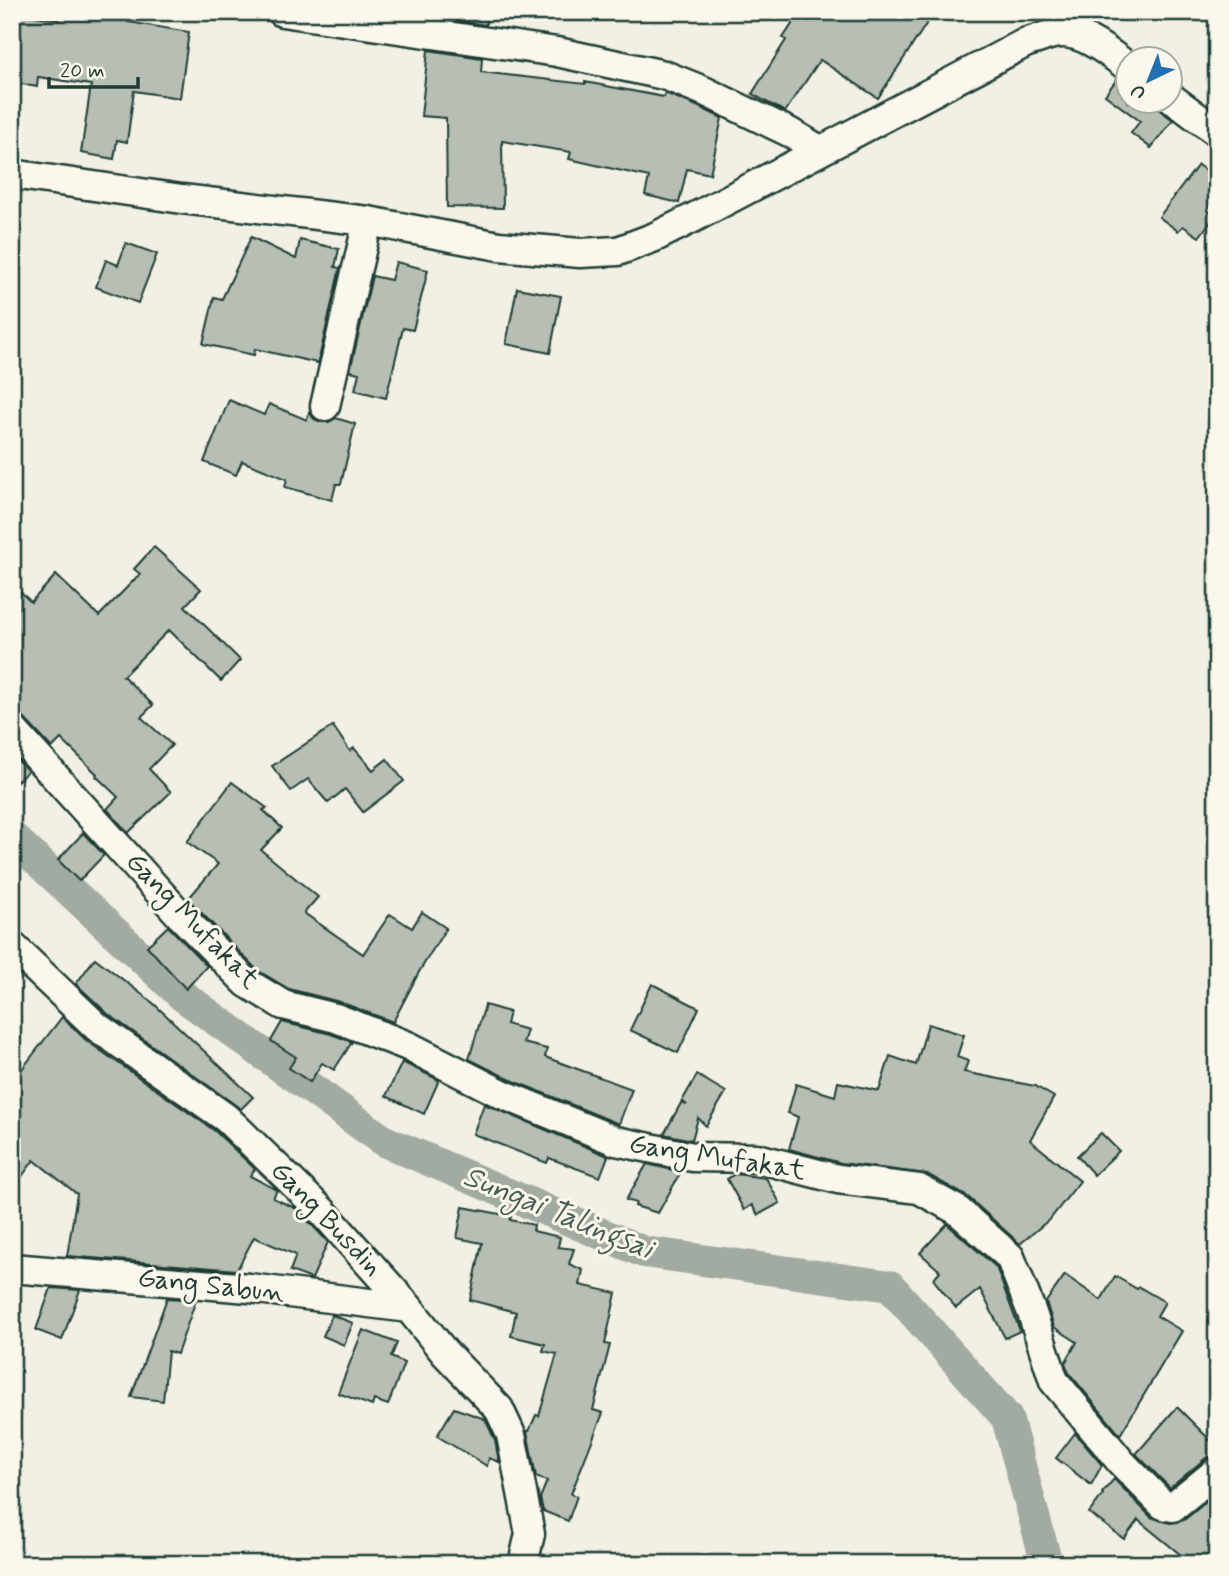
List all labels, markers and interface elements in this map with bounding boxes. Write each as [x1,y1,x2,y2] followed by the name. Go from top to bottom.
[49,46,138,90] scale bar
[1114,46,1184,116] north arrow
[60,57,105,85] text: 20 m
[1125,78,1151,105] text: U
[115,844,267,1000] street label: Gang Mufakat
[626,1126,808,1192] street label: Gang Mufakat
[260,1153,390,1286] street label: Gang Busdin
[456,1157,660,1273] water label: Sungai Talingsai
[136,1260,286,1314] street label: Gang Sabun

